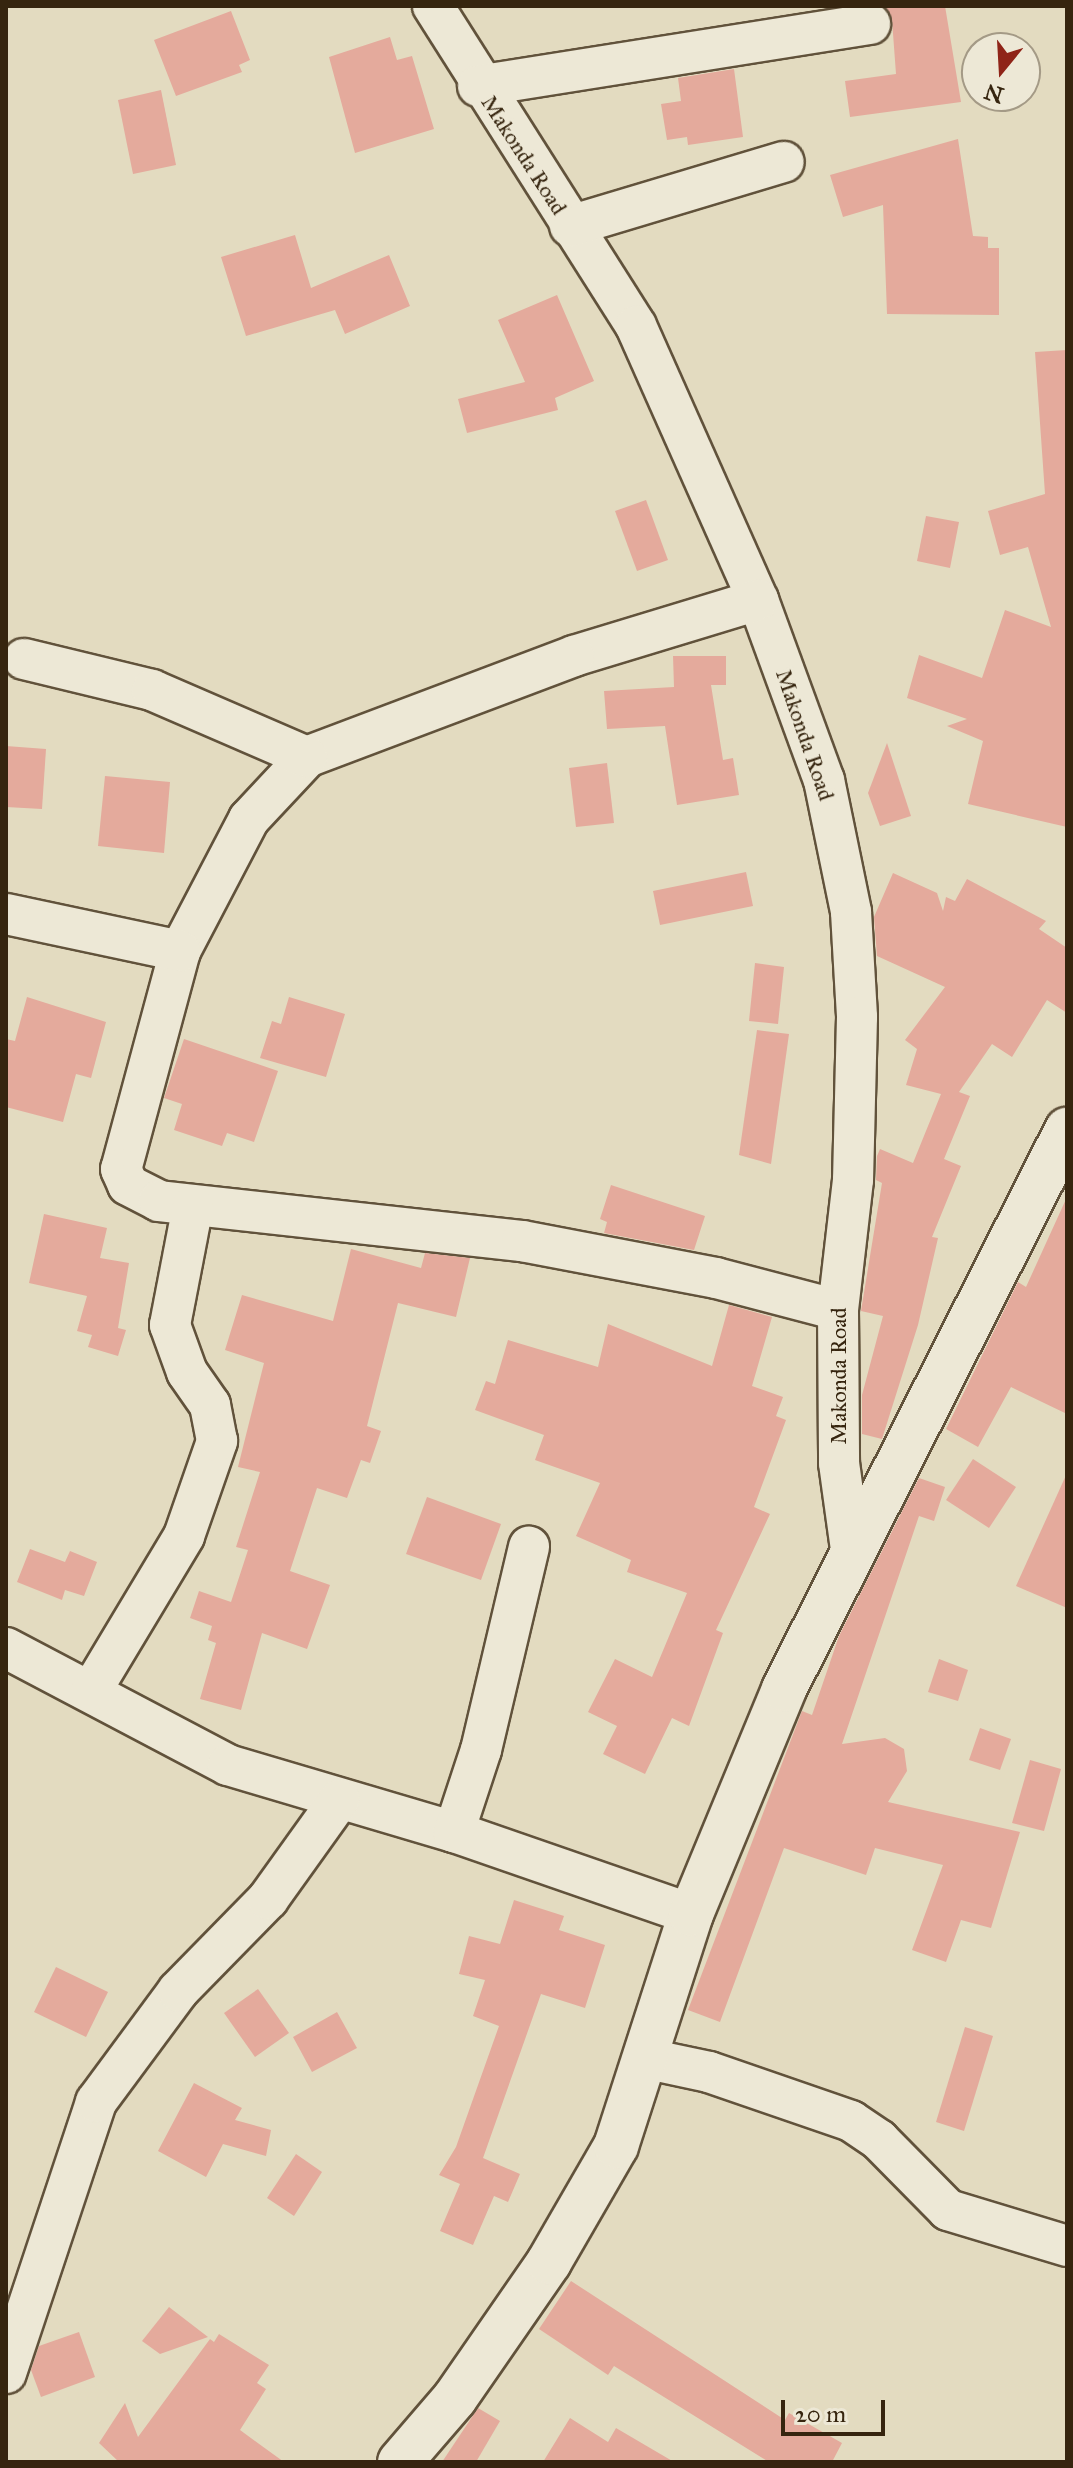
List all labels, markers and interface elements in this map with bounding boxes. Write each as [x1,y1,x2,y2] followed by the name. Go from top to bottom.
[961,32,1041,112] north arrow
[981,78,1007,109] text: N
[476,90,572,220] street label: Makonda Road
[770,666,840,804] street label: Makonda Road
[826,1307,852,1445] street label: Makonda Road
[785,2384,889,2434] scale bar
[795,2399,846,2429] text: 20 m

